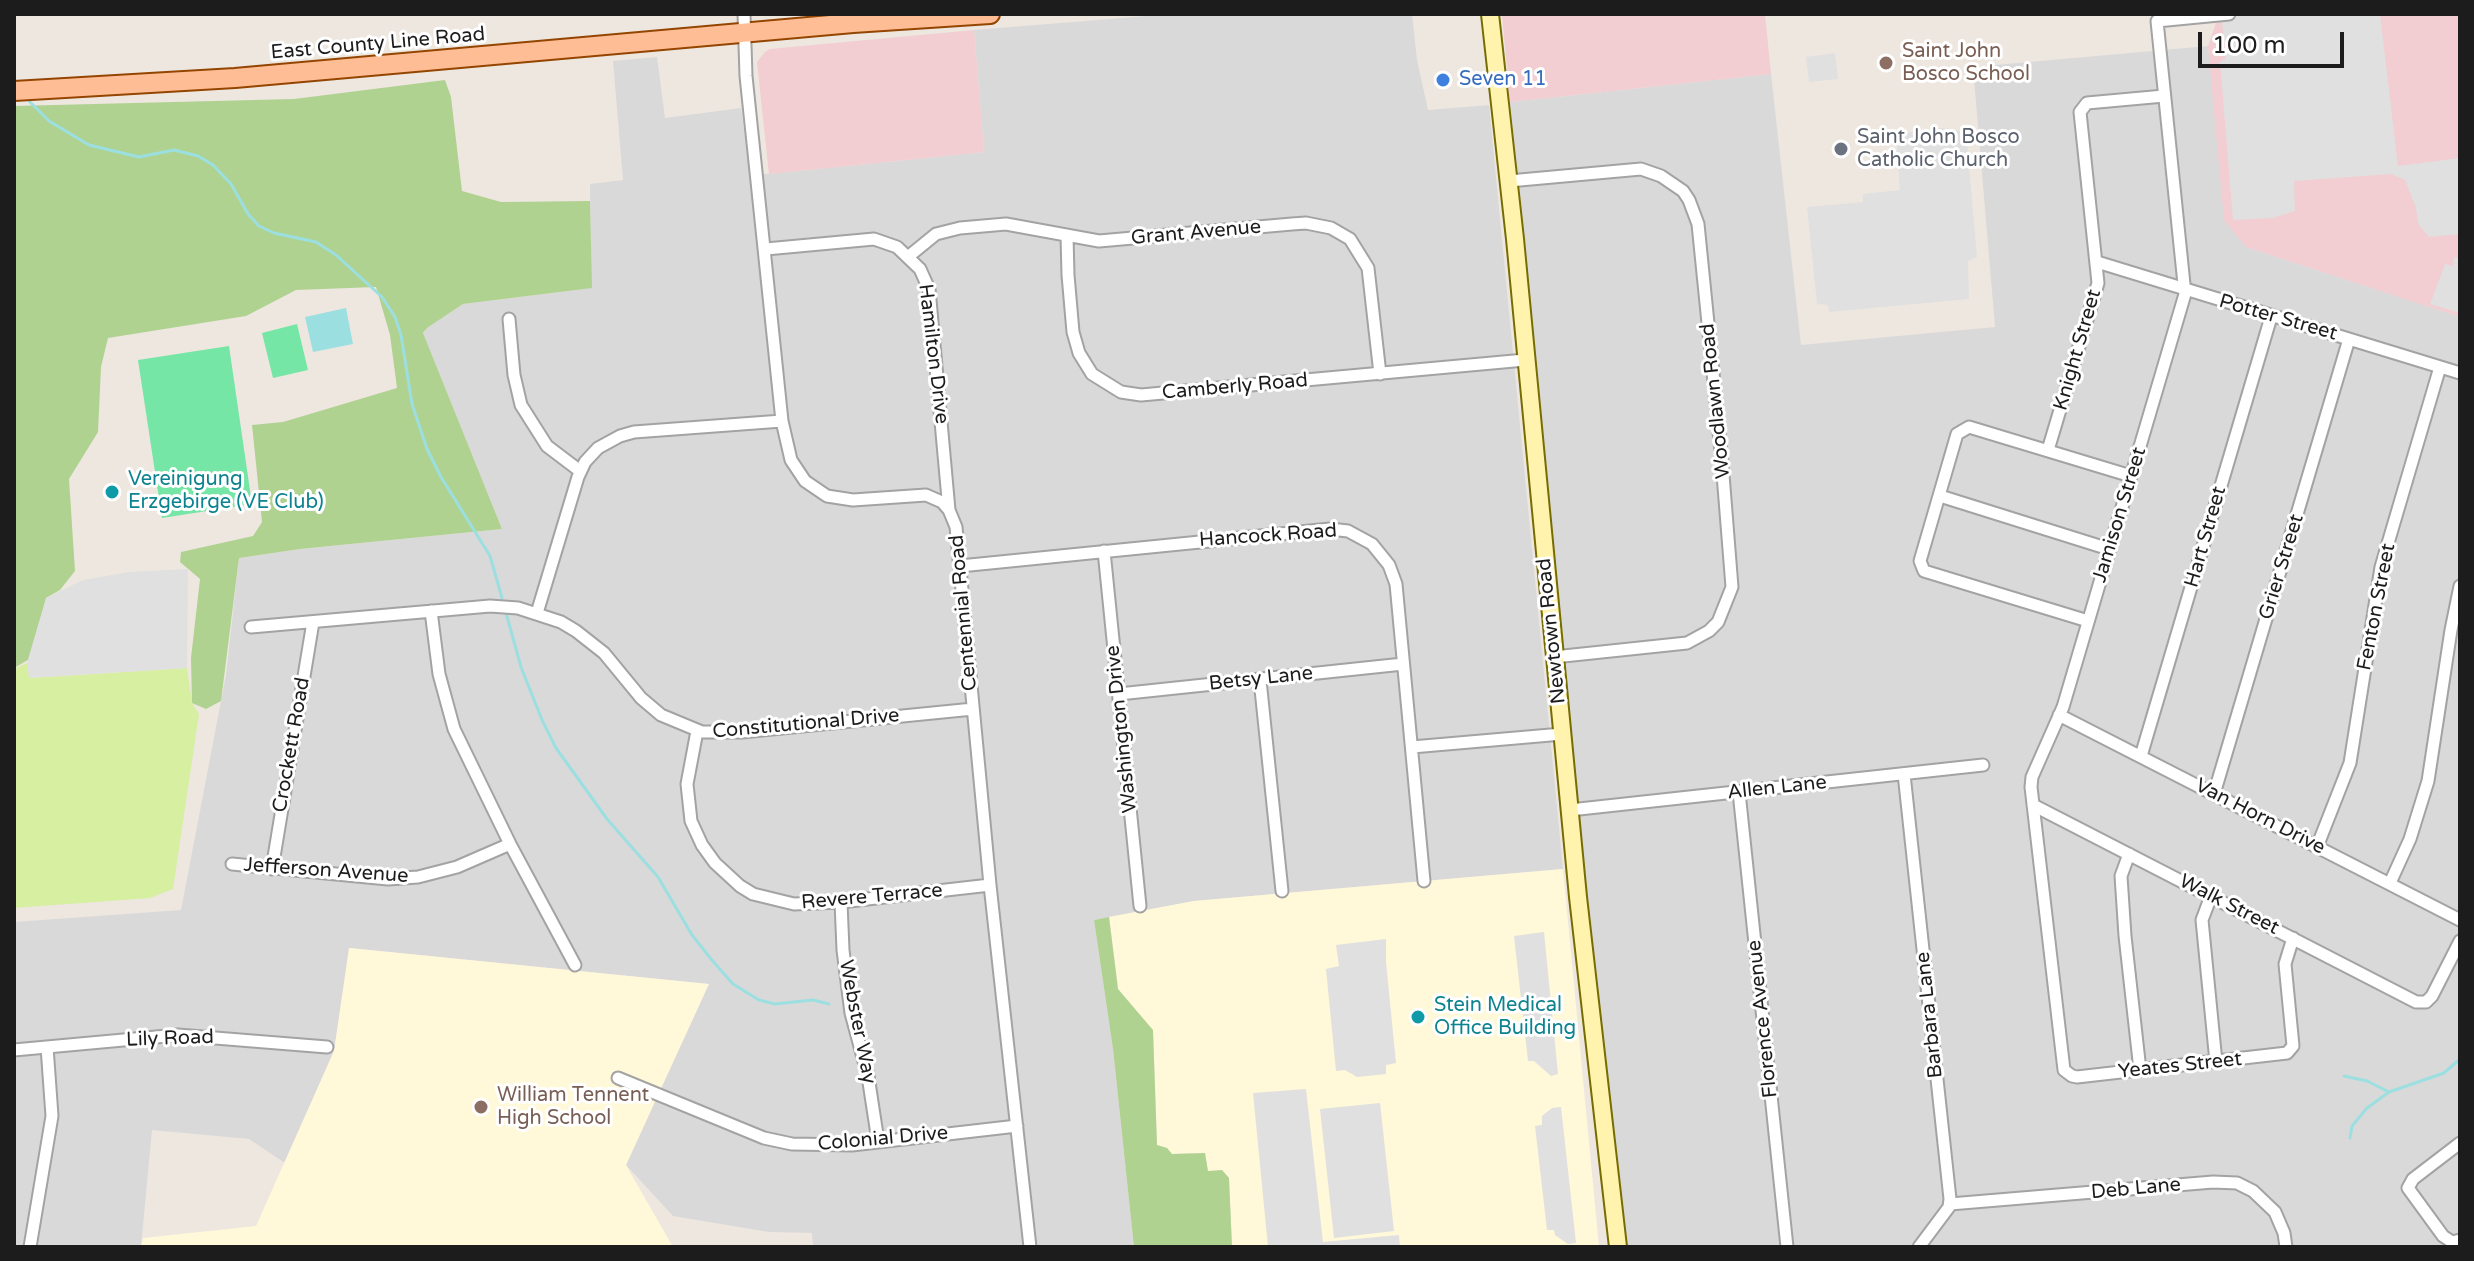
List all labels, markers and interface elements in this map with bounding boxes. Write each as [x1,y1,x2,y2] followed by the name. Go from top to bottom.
[2202,16,2348,66] scale bar
[270,23,486,65] street label: East County Line Road
[2212,31,2286,60] text: 100 m
[1902,40,2030,87] place label: Saint John Bosco School
[1877,54,1895,72] marker: Saint John Bosco School
[1459,68,1547,92] place label: Seven 11
[1434,71,1452,89] marker: Seven 11
[1857,126,2020,173] place label: Saint John Bosco Catholic Church
[1832,140,1850,158] marker: Saint John Bosco Catholic Church
[1130,215,1262,251] street label: Grant Avenue
[913,283,953,425] street label: Hamilton Drive
[2049,287,2107,413] street label: Knight Street
[2216,290,2340,346] street label: Potter Street
[1696,322,1736,480] street label: Woodlawn Road
[1161,369,1309,405] street label: Camberly Road
[2088,444,2152,586] street label: Jamison Street
[128,468,324,515] place label: Vereinigung Erzgebirge (VE Club)
[103,483,121,501] marker: Vereinigung Erzgebirge (VE Club)
[2180,484,2232,590] street label: Hart Street
[2255,511,2309,623] street label: Grier Street
[1198,519,1338,553] street label: Hancock Road
[945,534,983,692] street label: Centennial Road
[2353,541,2401,673] street label: Fenton Street
[1532,557,1572,705] street label: Newtown Road
[1101,644,1143,814] street label: Washington Drive
[1208,662,1314,696] street label: Betsy Lane
[268,676,316,814] street label: Crockett Road
[712,704,900,744] street label: Constitutional Drive
[1726,771,1828,805] street label: Allen Lane
[2191,774,2329,860] street label: Van Horn Drive
[243,853,409,889] street label: Jefferson Avenue
[2175,870,2283,940] street label: Walk Street
[800,879,944,915] street label: Revere Terrace
[1743,939,1783,1099] street label: Florence Avenue
[1911,951,1949,1079] street label: Barbara Lane
[833,958,881,1086] street label: Webster Way
[1434,994,1576,1041] place label: Stein Medical Office Building
[1409,1008,1427,1026] marker: Stein Medical Office Building
[126,1025,214,1053] street label: Lily Road
[2117,1048,2243,1084] street label: Yeates Street
[497,1084,649,1131] place label: William Tennent High School
[472,1098,490,1116] marker: William Tennent High School
[817,1121,949,1157] street label: Colonial Drive
[2090,1173,2182,1205] street label: Deb Lane

